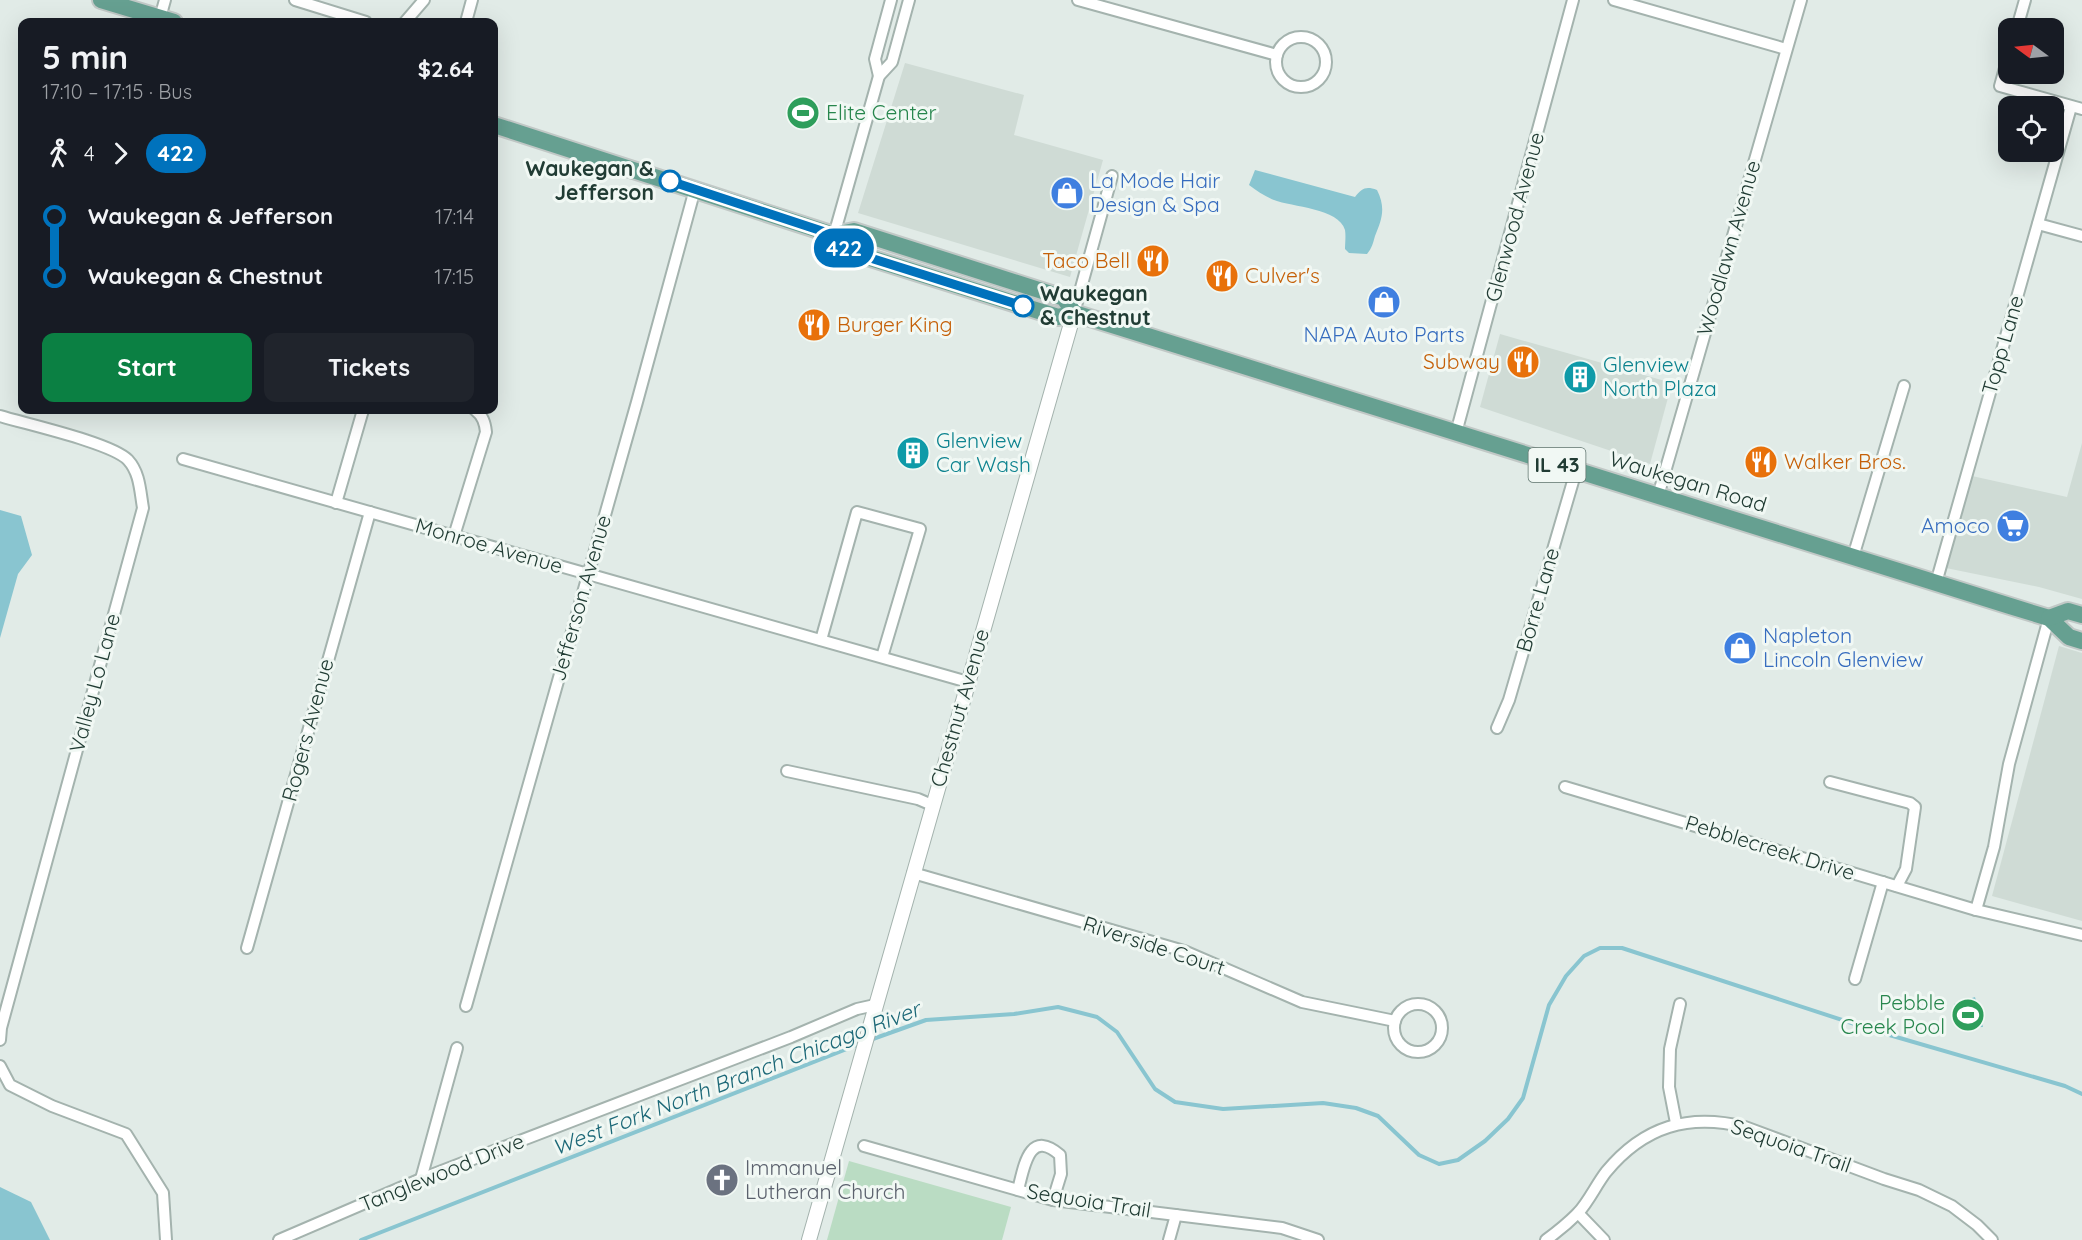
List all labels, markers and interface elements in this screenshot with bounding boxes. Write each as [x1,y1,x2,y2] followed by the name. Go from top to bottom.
[1998,18,2064,84] north arrow
[1998,18,2064,162] map controls
[42,36,128,77] text: 5 min
[418,55,474,83] text: $2.64
[42,79,192,104] text: 17:10 – 17:15 · Bus
[785,95,821,131] sports icon: Elite Center
[1998,96,2064,162] button: locate
[826,99,937,125] place label: Elite Center
[1479,129,1549,304] street label: Glenwood Avenue
[42,137,75,170] icon: walk
[104,137,137,170] icon: forward
[158,140,194,166] text: 422
[84,141,95,166] text: 4
[526,155,654,205] place label: Waukegan & Jefferson
[1691,157,1765,338] street label: Woodlawn Avenue
[1090,167,1220,217] place label: La Mode Hair Design & Spa
[659,170,681,192] marker: Waukegan & Jefferson
[1049,175,1085,211] shop icon: La Mode Hair Design & Spa
[88,202,333,230] text: Waukegan & Jefferson
[435,204,474,229] text: 17:14
[810,228,878,268] line badge: 422
[826,235,862,261] text: 422
[1135,243,1171,279] restaurant icon: Taco Bell
[1042,247,1130,273] place label: Taco Bell
[1204,258,1240,294] restaurant icon: Culver's
[88,262,323,290] text: Waukegan & Chestnut
[1245,262,1320,288] place label: Culver's
[434,264,474,289] text: 17:15
[1040,280,1151,330] place label: Waukegan & Chestnut
[1366,284,1402,320] shop icon: NAPA Auto Parts
[1975,292,2029,397] street label: Topp Lane
[1012,295,1034,317] marker: Waukegan & Chestnut
[796,307,832,343] restaurant icon: Burger King
[837,311,953,337] place label: Burger King
[1303,321,1465,347] place label: NAPA Auto Parts
[42,333,252,402] button: Start
[264,333,474,402] button: Tickets
[1505,344,1541,380] restaurant icon: Subway
[1423,348,1500,374] place label: Subway
[1603,351,1717,401] place label: Glenview North Plaza
[1562,359,1598,395] building icon: Glenview North Plaza
[936,427,1031,477] place label: Glenview Car Wash
[895,435,931,471] building icon: Glenview Car Wash
[1743,444,1779,480] restaurant icon: Walker Bros.
[1607,445,1770,517] street label: Waukegan Road
[1528,448,1586,482] road number: IL 43
[1784,448,1906,474] place label: Walker Bros.
[1995,508,2031,544] supermarket icon: Amoco
[413,512,566,578] street label: Monroe Avenue
[544,512,616,684] street label: Jefferson Avenue
[1921,512,1990,538] place label: Amoco
[1510,544,1564,655] street label: Borre Lane
[63,610,125,755] street label: Valley Lo Lane
[1763,622,1924,672] place label: Napleton Lincoln Glenview
[924,626,994,790] street label: Chestnut Avenue
[1722,630,1758,666] shop icon: Napleton Lincoln Glenview
[275,656,339,804] street label: Rogers Avenue
[1682,809,1858,885] street label: Pebblecreek Drive
[1080,910,1229,980] street label: Riverside Court
[1840,989,1945,1039] place label: Pebble Creek Pool
[548,994,926,1161] water label: West Fork North Branch Chicago River
[1950,997,1986,1033] sports icon: Pebble Creek Pool
[1728,1112,1855,1178] street label: Sequoia Trail
[356,1127,528,1217] street label: Tanglewood Drive
[745,1154,905,1204] place label: Immanuel Lutheran Church
[704,1162,740,1198] church icon: Immanuel Lutheran Church
[1025,1177,1153,1223] street label: Sequoia Trail

